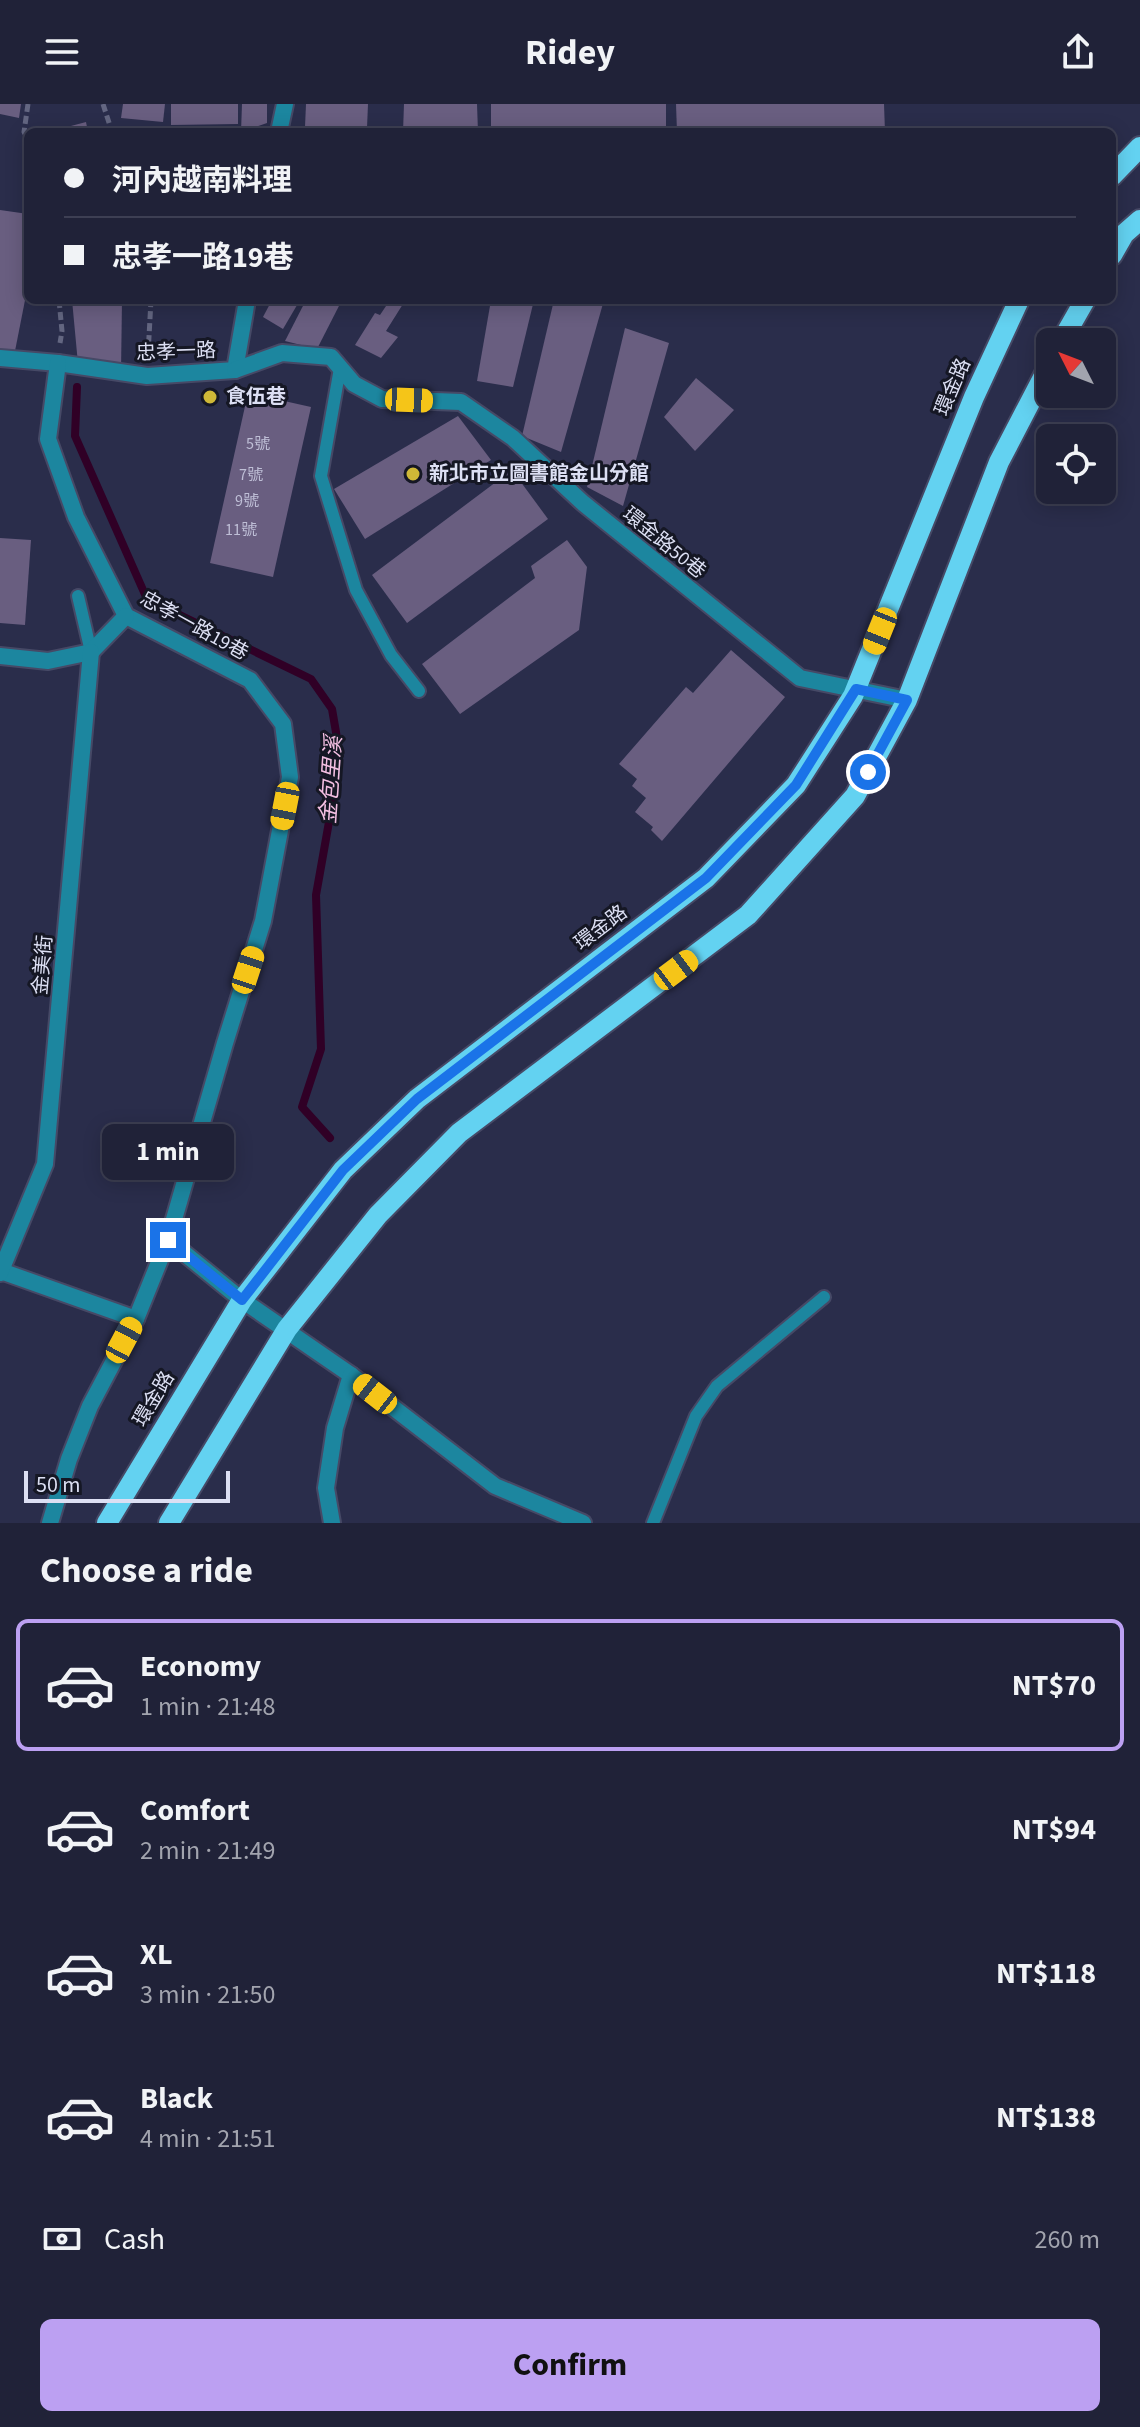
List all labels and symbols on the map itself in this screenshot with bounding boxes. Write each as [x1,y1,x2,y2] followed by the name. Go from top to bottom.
[1036,328,1116,408] north arrow
[136,337,216,367] street label: 忠孝一路
[928,354,978,420] street label: 環金路
[226,383,286,411] place label: 食伍巷
[385,387,433,413] car
[201,388,219,406] marker: 食伍巷
[246,433,270,455] house number: 5號
[429,460,649,488] place label: 新北市立圖書館金山分館
[239,464,263,486] house number: 7號
[404,465,422,483] marker: 新北市立圖書館金山分館
[235,490,259,512] house number: 9號
[616,501,712,585] street label: 環金路50巷
[225,519,257,541] house number: 11號
[135,585,253,667] street label: 忠孝一路19巷
[860,604,900,658] car
[312,732,350,825] water label: 金包里溪
[850,754,886,790] route start
[269,780,301,832] car
[569,899,633,957] street label: 環金路
[26,934,60,996] street label: 金美街
[229,943,267,997] car
[650,946,702,994] car
[102,1124,234,1180] callout: 1 min
[150,1222,186,1258] route end
[102,1313,146,1367] car
[127,1366,181,1432] street label: 環金路
[349,1370,401,1418] car
[24,1467,230,1503] scale bar

